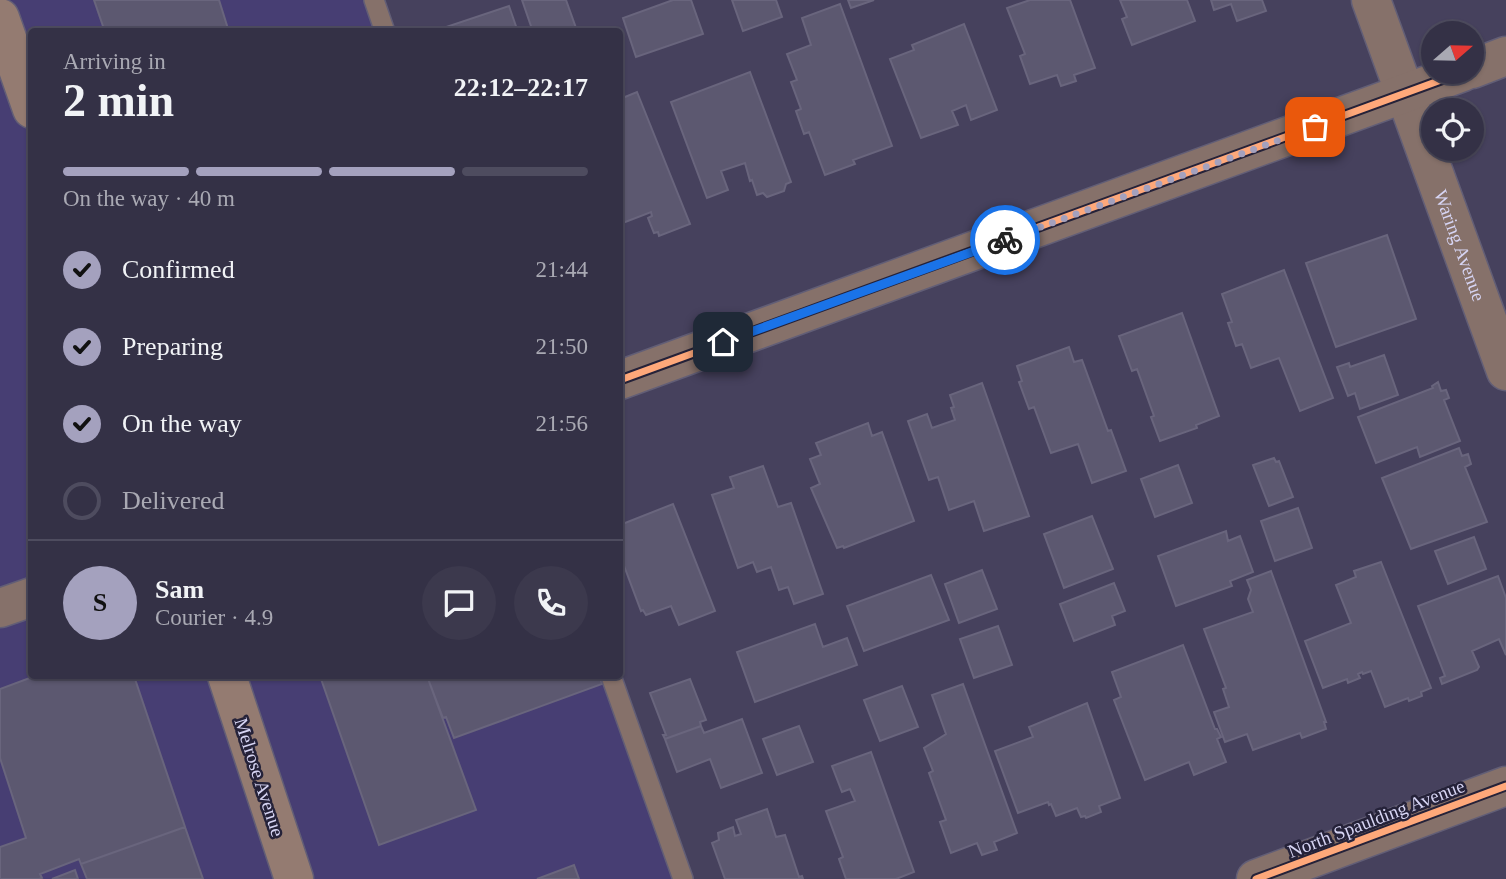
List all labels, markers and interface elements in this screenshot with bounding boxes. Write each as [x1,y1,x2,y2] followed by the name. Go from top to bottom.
[1421,21,1484,84] north arrow
[1421,21,1484,161] map controls
[63,49,166,74] text: Arriving in
[454,73,588,102] text: 22:12–22:17
[63,75,174,126] text: 2 min
[1285,97,1345,157] pin
[1421,98,1484,161] button: locate
[1296,108,1334,146] icon: bag
[63,186,235,211] text: On the way · 40 m
[1430,187,1490,304] street label: Waring Avenue
[970,205,1040,275] courier
[986,221,1024,259] icon: bike
[63,251,101,289] icon: check
[122,255,235,284] text: Confirmed
[536,257,588,282] text: 21:44
[693,312,753,372] pin
[704,323,742,361] icon: home
[63,328,101,366] icon: check
[122,332,223,361] text: Preparing
[536,334,588,359] text: 21:50
[63,405,101,443] icon: check
[122,409,242,438] text: On the way
[536,411,588,436] text: 21:56
[122,486,225,515] text: Delivered
[422,566,496,640] button: chat
[514,566,588,640] button: phone
[155,575,204,604] text: Sam
[93,588,107,617] text: S
[155,605,273,630] text: Courier · 4.9
[230,715,289,839] street label: Melrose Avenue
[1285,775,1467,862] street label: North Spaulding Avenue

